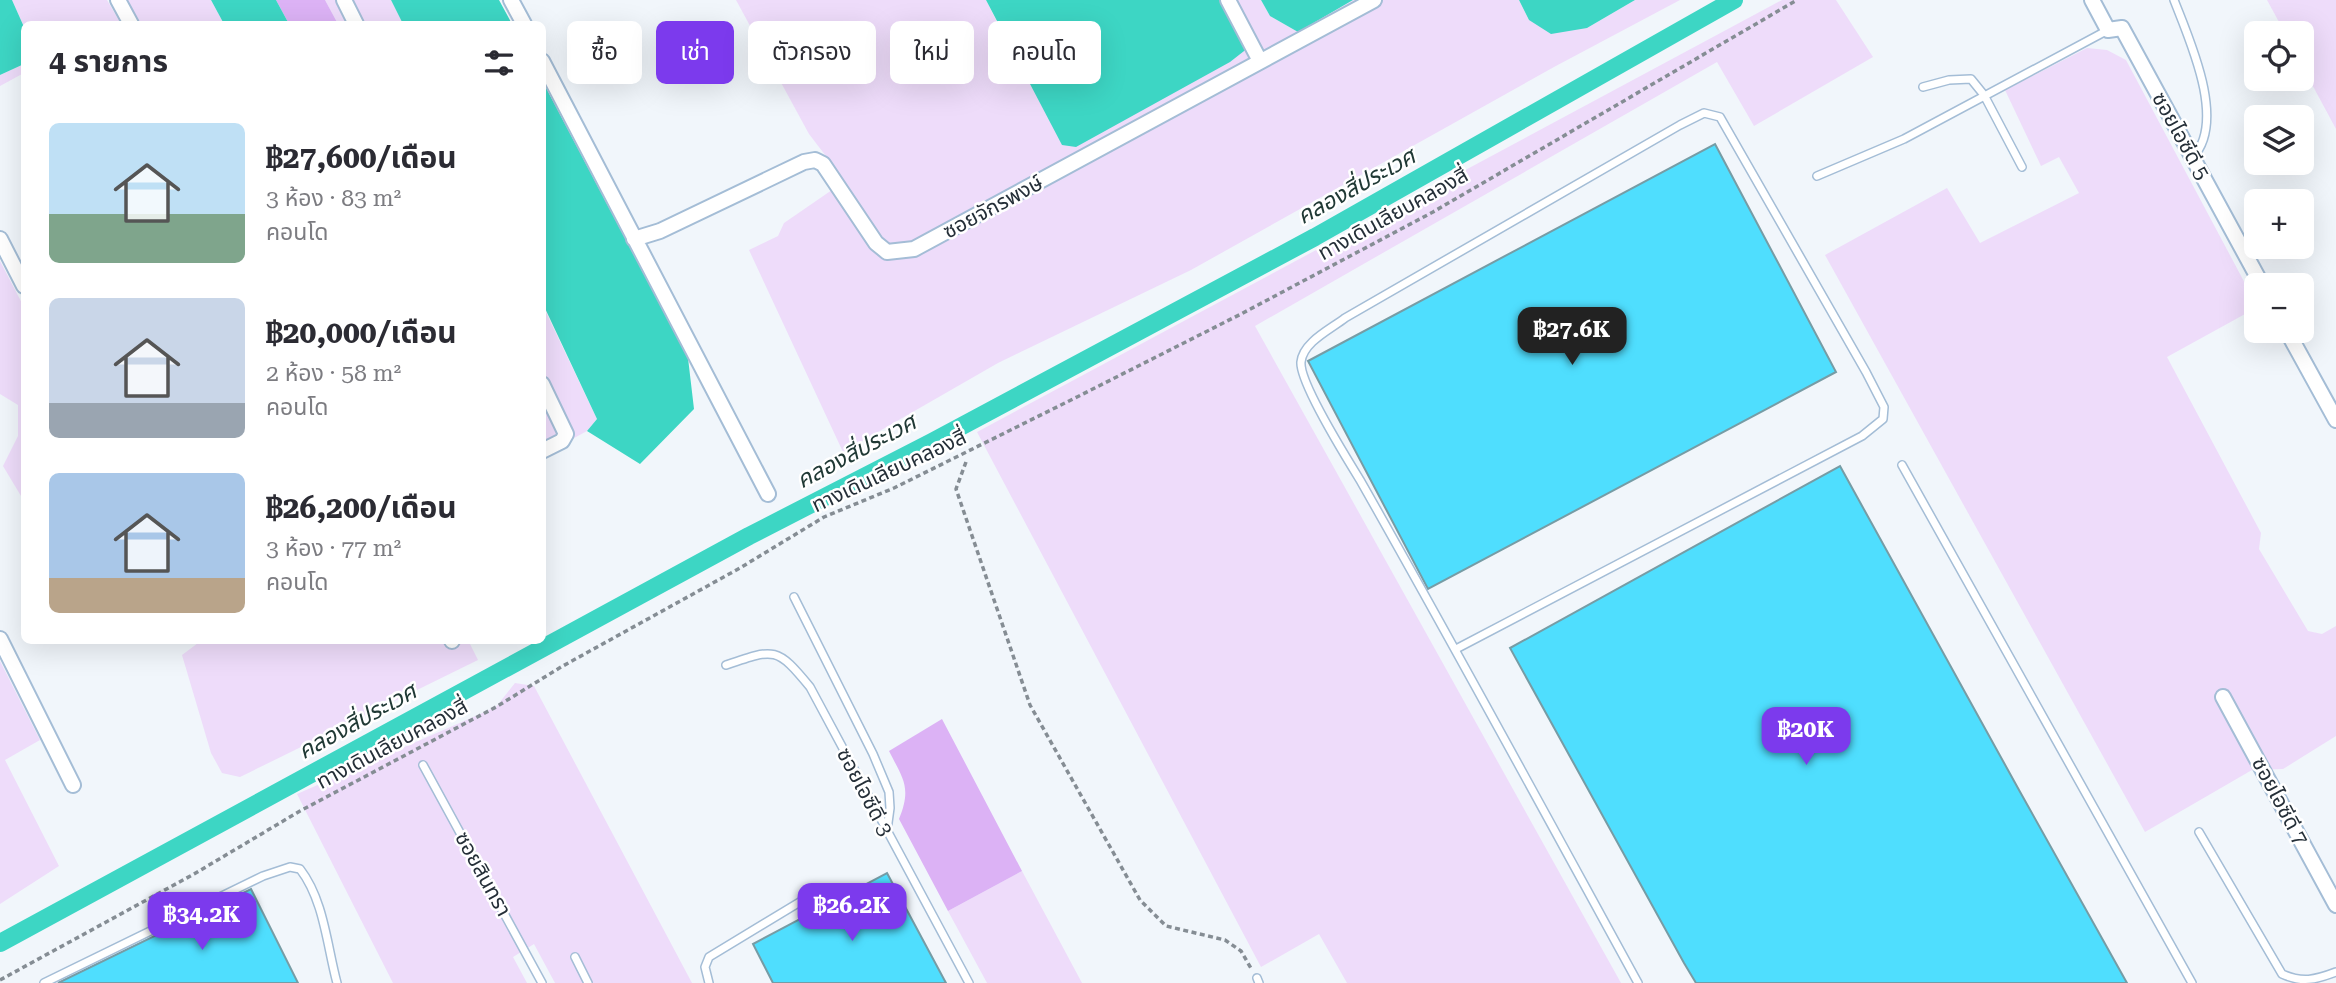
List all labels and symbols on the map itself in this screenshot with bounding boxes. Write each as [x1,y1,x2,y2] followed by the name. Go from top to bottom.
[2147,88,2215,184] street label: ซอยไอซีดี 5
[1291,139,1422,230] water label: คลองสี่ประเวศ
[1312,160,1472,265] street label: ทางเดินเลียบคลองสี่
[939,171,1047,243] street label: ซอยจักรพงษ์
[1515,308,1629,367] pin: ฿27.6K
[791,405,923,494] water label: คลองสี่ประเวศ
[807,422,970,517] street label: ทางเดินเลียบคลองสี่
[292,674,423,765] water label: คลองสี่ประเวศ
[311,691,472,794] street label: ทางเดินเลียบคลองสี่
[1765,708,1847,767] pin: ฿20K
[832,744,898,840] street label: ซอยไอซีดี 3
[2247,753,2313,849] street label: ซอยไอซีดี 7
[450,828,516,920] street label: ซอยสินทรา
[795,884,909,943] pin: ฿26.2K
[145,892,259,952] pin: ฿34.2K

